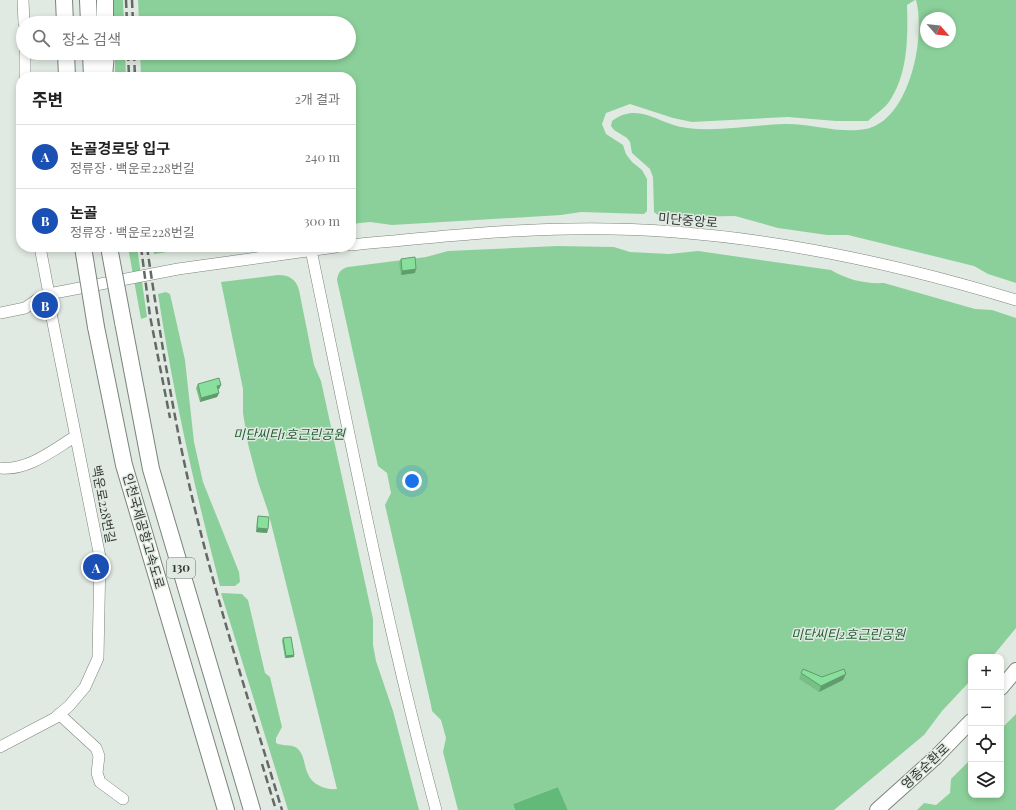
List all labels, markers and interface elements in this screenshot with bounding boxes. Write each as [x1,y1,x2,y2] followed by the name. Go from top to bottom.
[920,12,956,48] north arrow
[16,16,356,60] search box
[30,27,52,49] icon: search
[62,29,121,49] text: 장소 검색
[32,88,63,110] text: 주변
[295,90,340,107] text: 2개 결과
[70,138,170,158] text: 논골경로당 입구
[41,148,49,165] text: A
[305,148,340,165] text: 240 m
[70,159,195,176] text: 정류장 · 백운로228번길
[70,202,98,222] text: 논골
[658,208,719,231] street label: 미단중앙로
[41,212,49,229] text: B
[304,212,340,229] text: 300 m
[70,223,195,240] text: 정류장 · 백운로228번길
[32,290,58,320] pin: B
[233,425,346,442] park label: 미단씨티1호근린공원
[89,464,120,544] street label: 백운로228번길
[120,471,169,591] street label: 인천국제공항고속도로
[402,471,422,491] your location
[83,552,109,582] pin: A
[167,558,195,578] road number: 130
[791,625,906,642] park label: 미단씨티2호근린공원
[968,654,1004,798] map controls
[968,654,1004,690] button: +
[968,690,1004,726] button: −
[968,726,1004,762] button: locate
[897,739,952,792] street label: 영종순환로
[968,762,1004,798] button: layers

